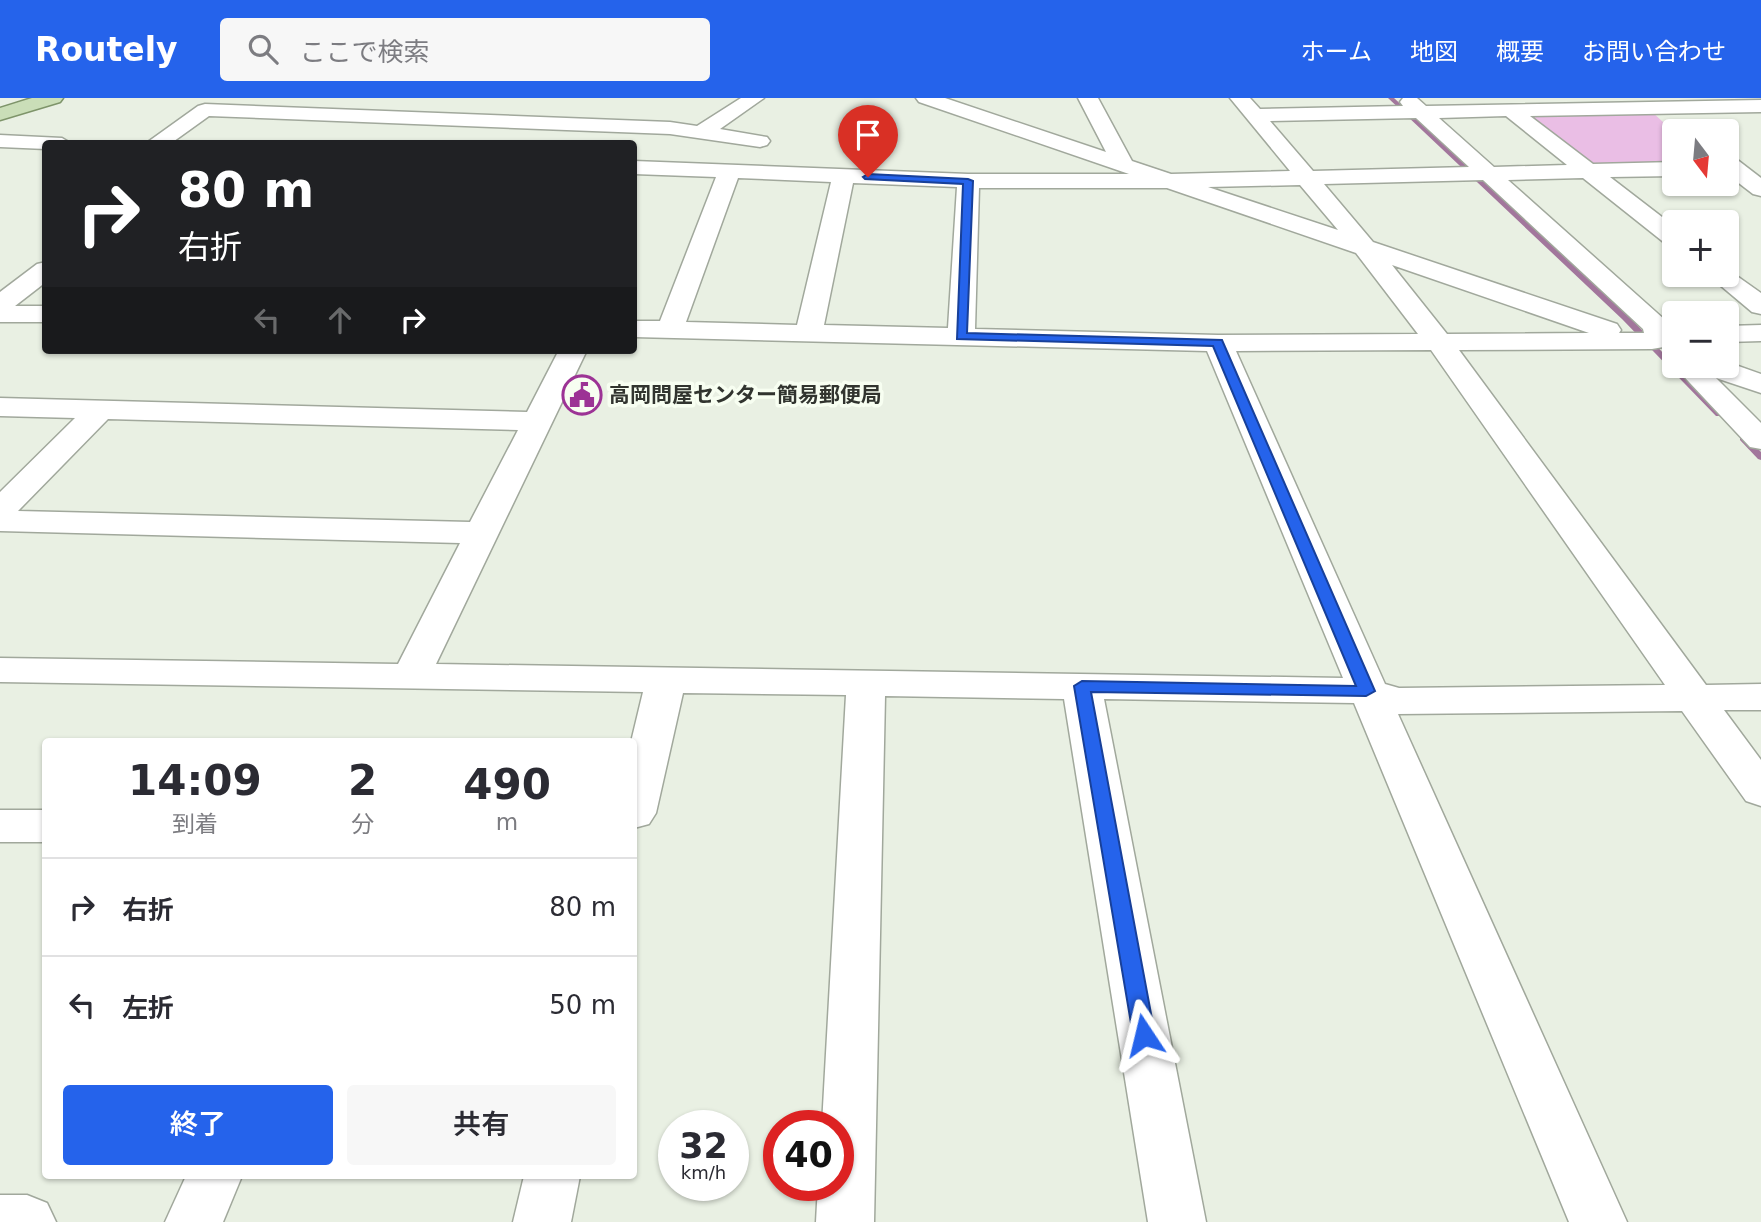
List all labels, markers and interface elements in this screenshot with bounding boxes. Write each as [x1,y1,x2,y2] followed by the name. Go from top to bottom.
[220,18,710,81] search box
[35,30,178,69] text: Routely
[244,30,282,68] icon: search
[300,37,430,67] text: ここで検索
[1301,38,1372,66] text: ホーム
[1410,38,1458,66] text: 地図
[1496,38,1544,66] text: 概要
[1582,38,1726,66] text: お問い合わせ
[838,105,898,177] pin
[849,116,887,154] icon: arrive
[1662,119,1740,196] north arrow
[1662,119,1739,378] map controls
[178,162,314,219] text: 80 m
[63,168,154,259] icon: right
[1662,210,1739,287] button: +
[178,228,242,266] text: 右折
[248,301,286,339] icon: left
[321,301,359,339] icon: ahead
[394,301,432,339] icon: right
[1662,301,1739,378] button: −
[561,374,603,416] public building icon: 高岡問屋センター簡易郵便局
[609,383,882,407] place label: 高岡問屋センター簡易郵便局
[128,756,262,805] text: 14:09
[348,756,377,805] text: 2
[463,760,551,809] text: 490
[496,809,518,835] text: m
[172,811,218,837] text: 到着
[351,811,374,837] text: 分
[63,888,101,926] icon: right
[549,892,616,922] text: 80 m
[122,895,174,925] text: 右折
[63,986,101,1024] icon: left
[549,990,616,1020] text: 50 m
[122,993,174,1023] text: 左折
[1107,998,1181,1072] position arrow
[63,1085,333,1165] button: 終了
[347,1085,616,1165] button: 共有
[763,1110,854,1201] speed limit sign: 40
[679,1126,728,1166] text: 32
[681,1162,726,1183] text: km/h

